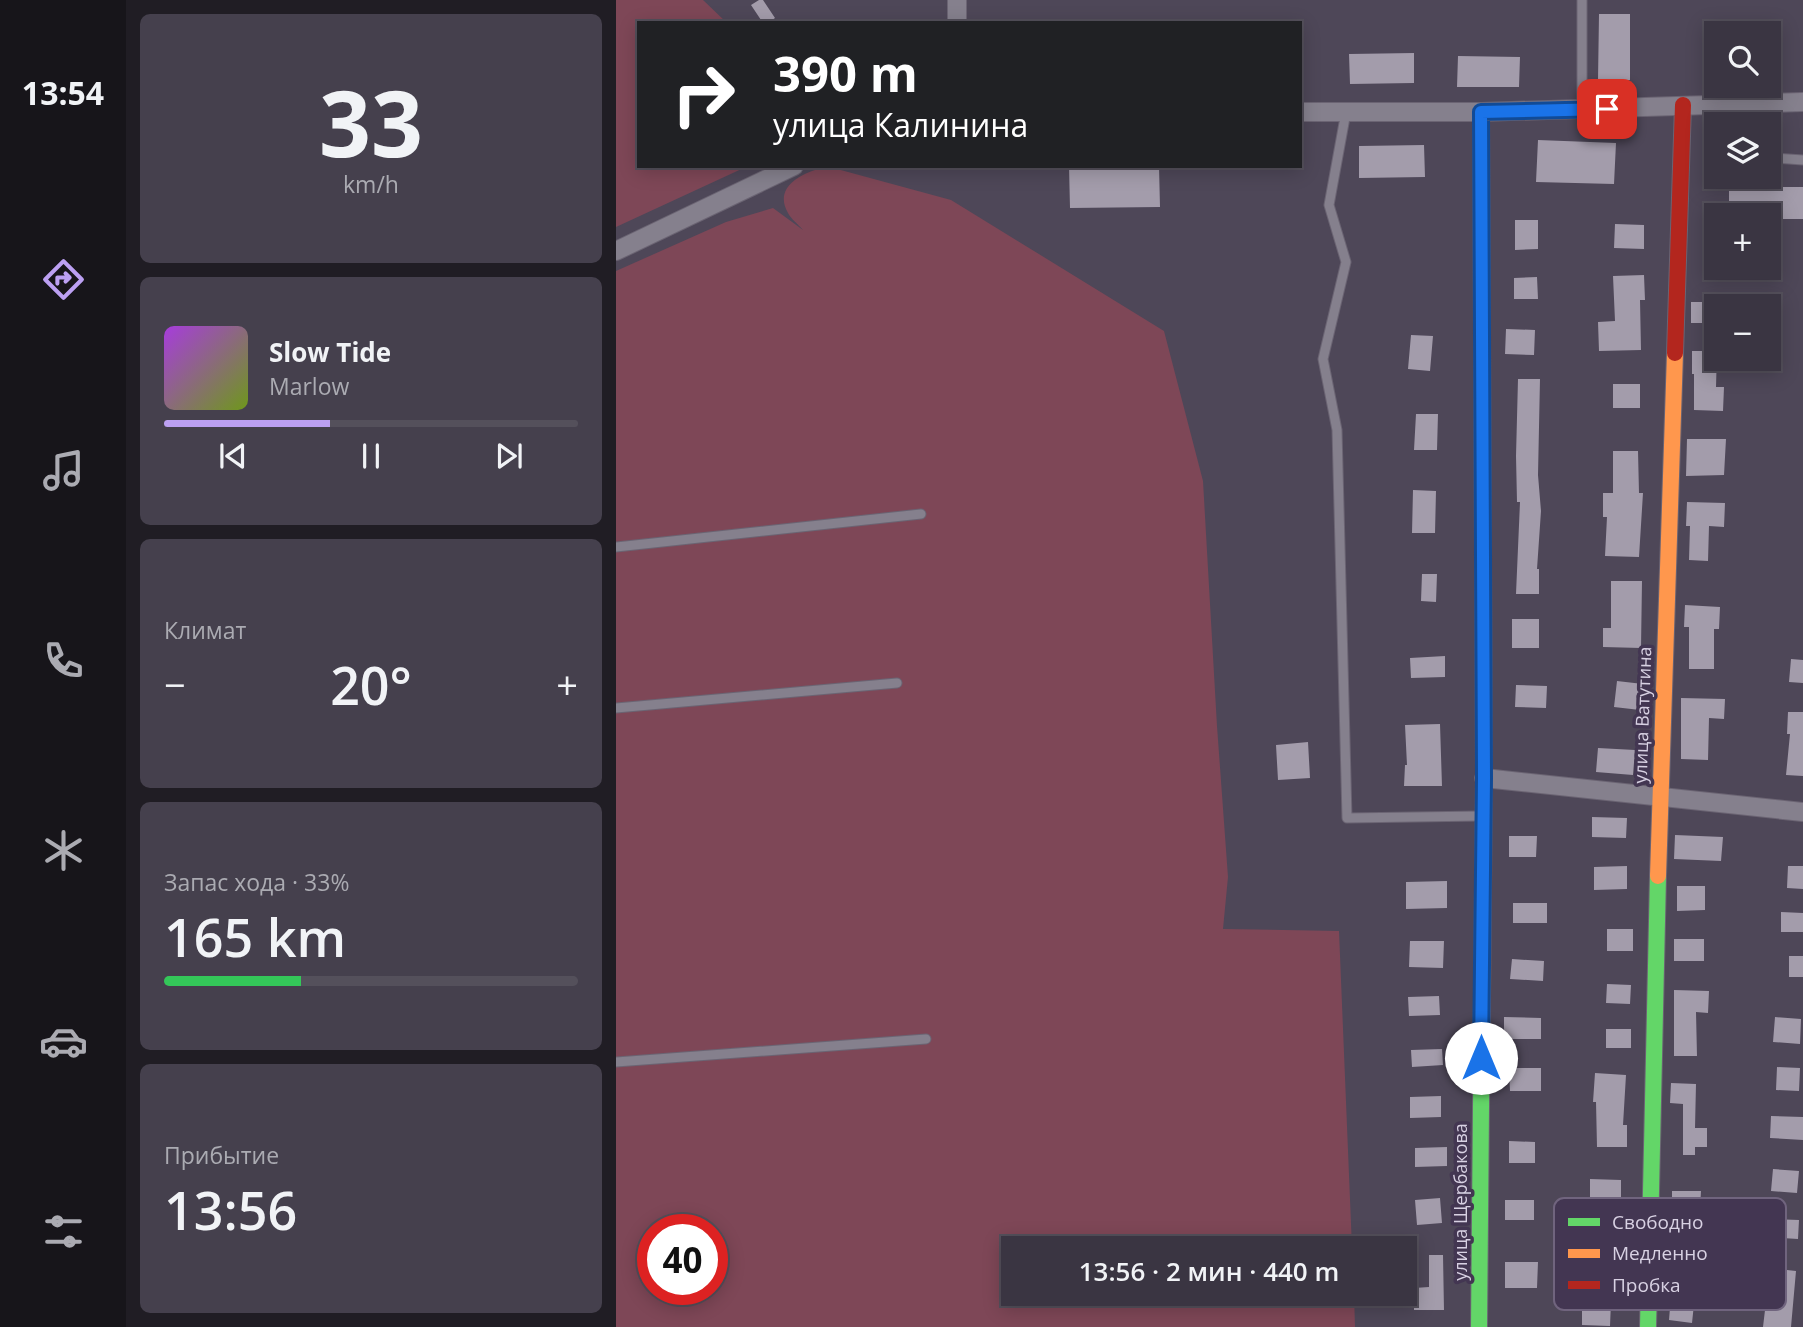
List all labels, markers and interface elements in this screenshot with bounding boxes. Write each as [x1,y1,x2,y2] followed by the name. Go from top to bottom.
[1704,21,1781,371] map controls
[1704,21,1781,98] button: search
[773,40,918,106] text: 390 m
[658,49,749,140] icon: right
[319,60,423,184] text: 33
[22,71,104,114] text: 13:54
[1577,79,1637,139] pin
[1588,90,1626,128] icon: arrive
[773,103,1028,146] text: улица Калинина
[1704,112,1781,189] button: layers
[343,168,399,200] text: km/h
[1704,203,1781,280] button: +
[39,255,88,304] icon: directions
[1704,294,1781,371] button: −
[269,334,391,370] text: Slow Tide
[269,370,349,402] text: Marlow
[214,437,252,475] icon: previous
[352,437,390,475] icon: pause
[490,437,528,475] icon: next
[39,446,88,495] icon: music
[164,614,246,646] text: Климат
[39,636,88,685] icon: phone
[1628,646,1656,784] street label: улица Ватутина
[330,649,412,720] text: 20°
[164,658,186,710] text: −
[556,658,578,710] text: +
[39,826,88,875] icon: climate
[164,866,349,898] text: Запас хода · 33%
[164,901,346,972] text: 165 km
[39,1017,88,1066] icon: car
[1444,1021,1518,1095] position arrow
[1448,1123,1472,1281] street label: улица Щербакова
[164,1139,279,1171] text: Прибытие
[164,1174,297,1245] text: 13:56
[1554,1198,1786,1310] legend
[39,1207,88,1256] icon: filters
[1612,1209,1703,1235] text: Свободно
[637,1214,728,1305] speed limit sign: 40
[1612,1240,1708,1266] text: Медленно
[1079,1253,1339,1289] text: 13:56 · 2 мин · 440 m
[1612,1272,1681,1298] text: Пробка

